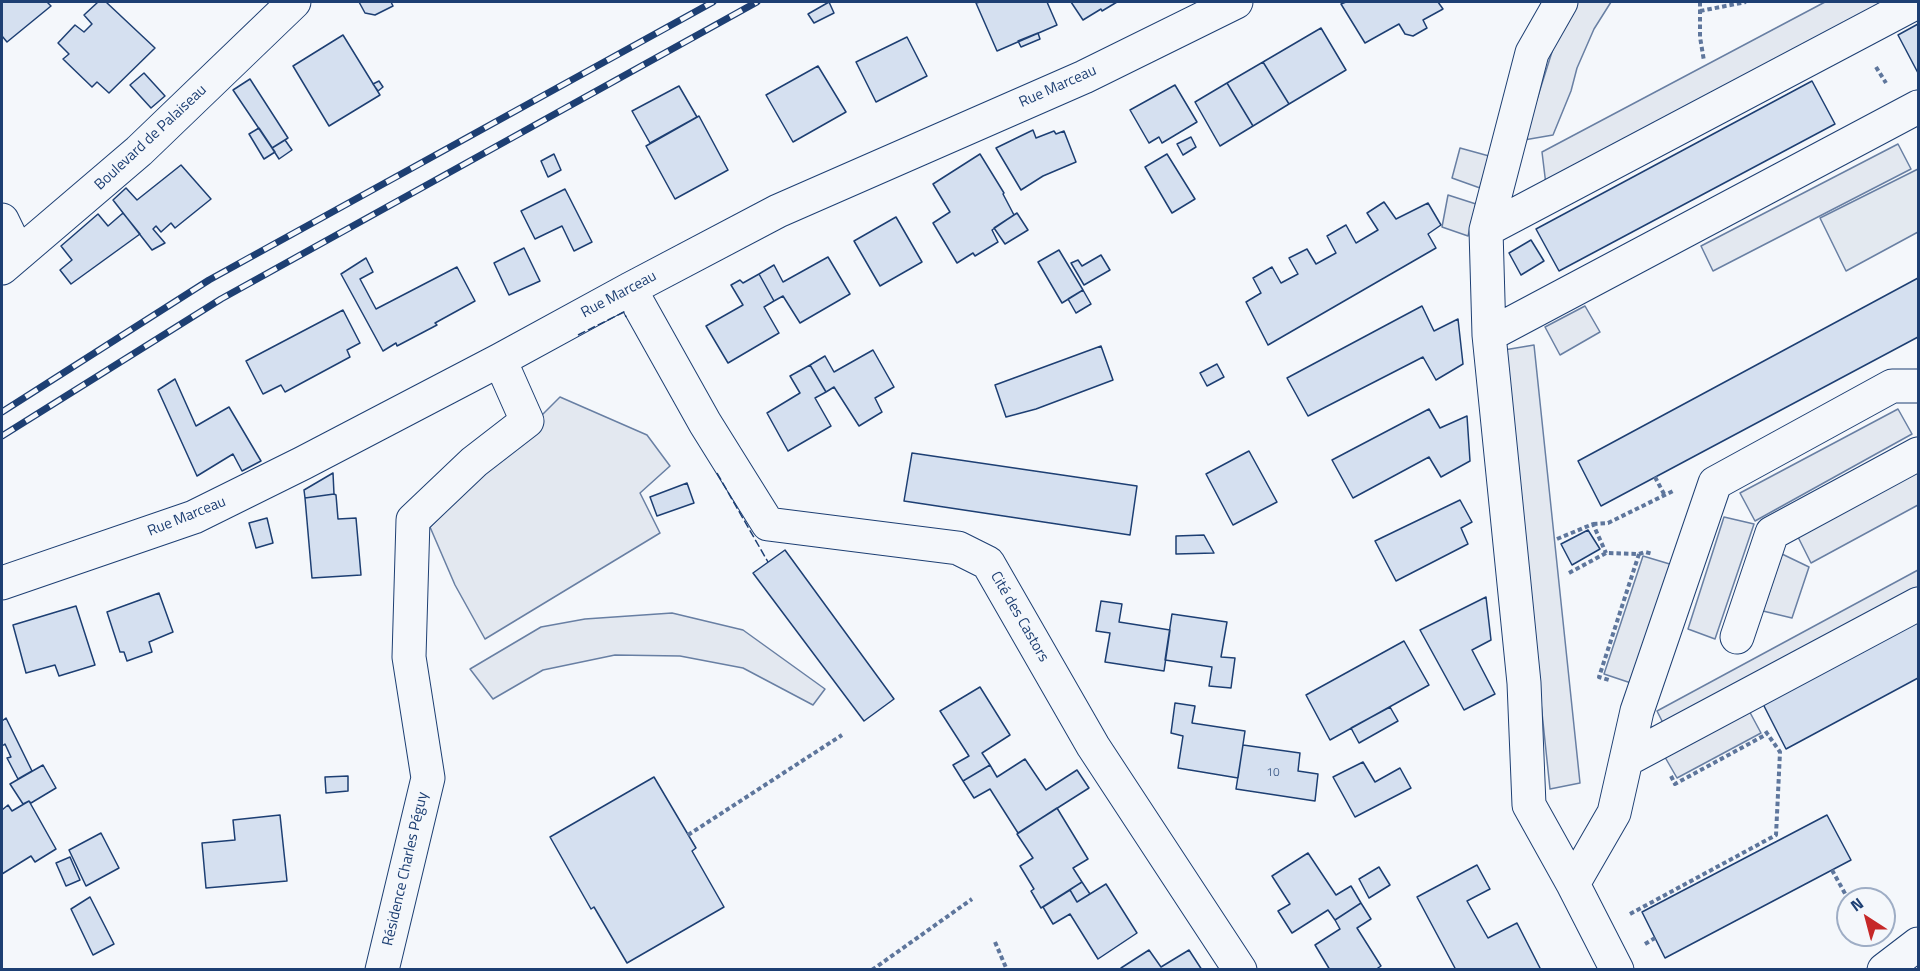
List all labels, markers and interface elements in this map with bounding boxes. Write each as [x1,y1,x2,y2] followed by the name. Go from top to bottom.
[1017,62,1099,112] street label: Rue Marceau
[91,82,211,194] street label: Boulevard de Palaiseau
[578,268,660,322] street label: Rue Marceau
[145,493,229,541] street label: Rue Marceau
[986,569,1052,665] street label: Cité des Castors
[1266,766,1280,780] house number: 10
[380,790,432,948] street label: Résidence Charles Péguy
[1836,887,1896,947] north arrow
[1845,891,1868,917] text: N

